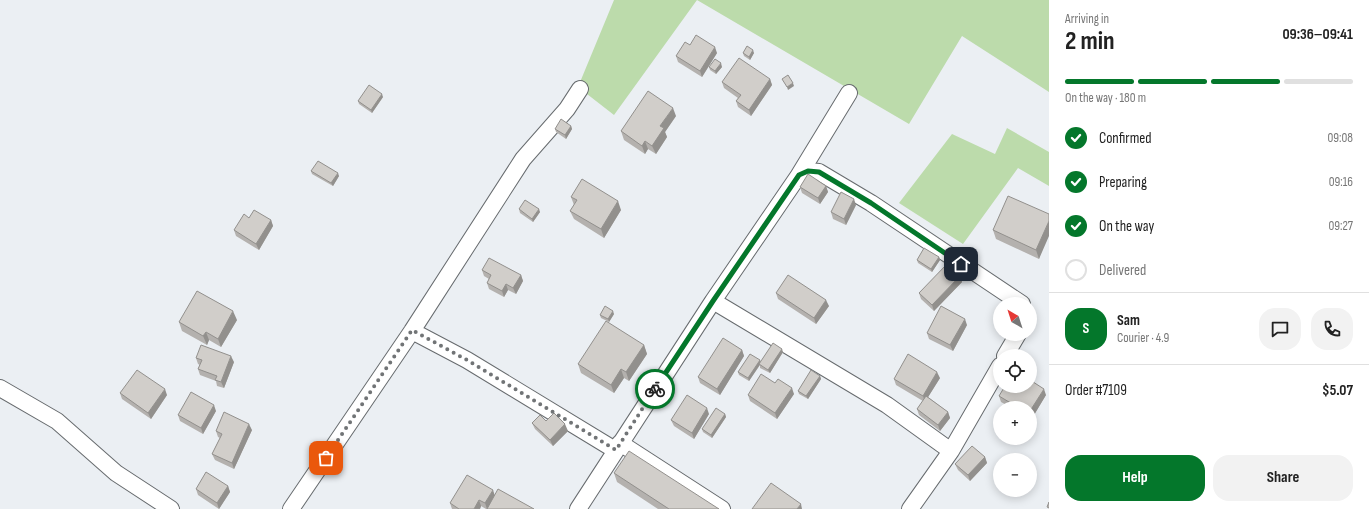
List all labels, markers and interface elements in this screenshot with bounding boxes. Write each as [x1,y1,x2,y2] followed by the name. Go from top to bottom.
[1065,11,1109,27] text: Arriving in
[1282,25,1353,44] text: 09:36–09:41
[1065,26,1115,57] text: 2 min
[1065,90,1146,106] text: On the way · 180 m
[1065,127,1087,149] icon: check
[1099,129,1152,148] text: Confirmed
[1328,130,1353,146] text: 09:08
[1065,171,1087,193] icon: check
[1099,173,1147,192] text: Preparing
[1329,174,1353,190] text: 09:16
[1065,215,1087,237] icon: check
[1099,217,1154,236] text: On the way
[1328,218,1353,234] text: 09:27
[944,247,978,281] pin
[950,253,972,275] icon: home
[1099,261,1146,280] text: Delivered
[993,297,1037,341] north arrow
[993,297,1037,497] map controls
[1259,308,1301,350] button: chat
[1311,308,1353,350] button: phone
[1117,311,1140,330] text: Sam
[1083,319,1089,338] text: S
[1117,330,1169,346] text: Courier · 4.9
[993,349,1037,393] button: locate
[635,369,675,409] courier
[644,378,666,400] icon: bike
[1065,381,1127,400] text: Order #7109
[1322,381,1353,400] text: $5.07
[993,401,1037,445] button: +
[309,441,343,475] pin
[315,447,337,469] icon: bag
[993,453,1037,497] button: −
[1065,455,1205,501] button: Help
[1213,455,1353,501] button: Share

